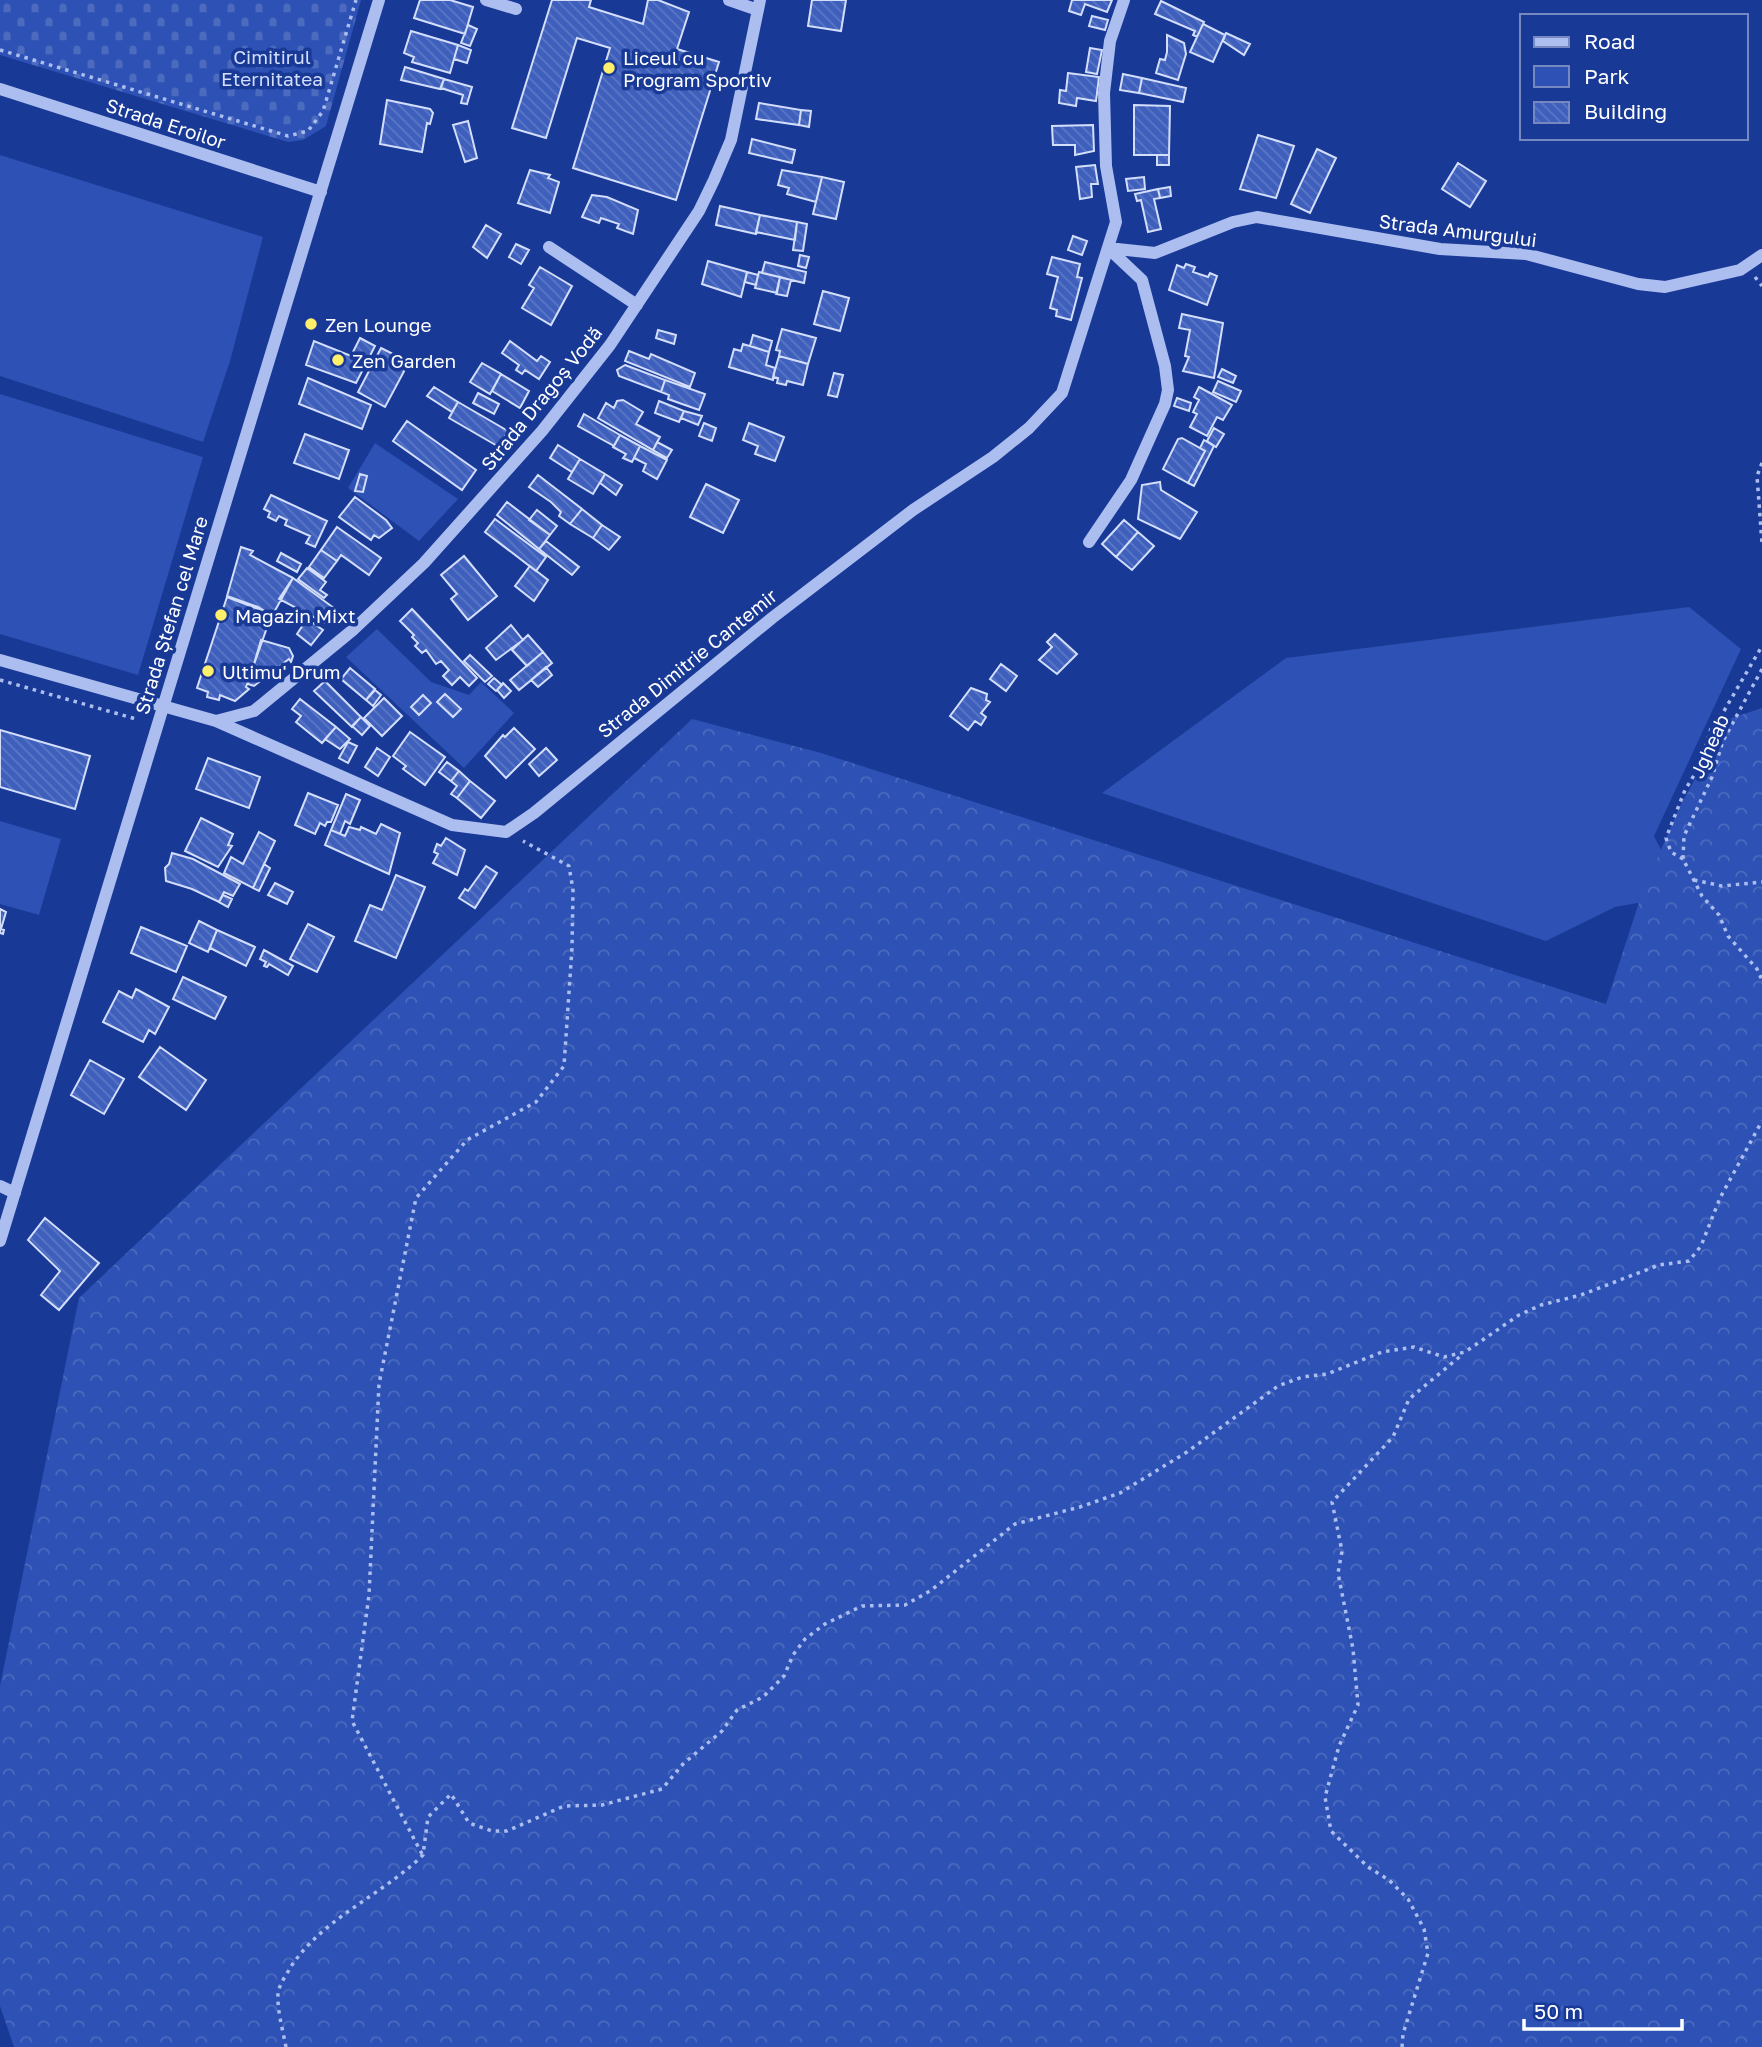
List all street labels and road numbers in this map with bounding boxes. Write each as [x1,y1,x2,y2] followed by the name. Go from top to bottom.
[103,93,229,153] street label: Strada Eroilor
[1378,209,1538,251] street label: Strada Amurgului
[476,321,606,475] street label: Strada Dragoș Vodă
[130,513,212,717] street label: Strada Ștefan cel Mare
[593,583,782,742] street label: Strada Dimitrie Cantemir
[1685,711,1733,781] street label: Jgheab

